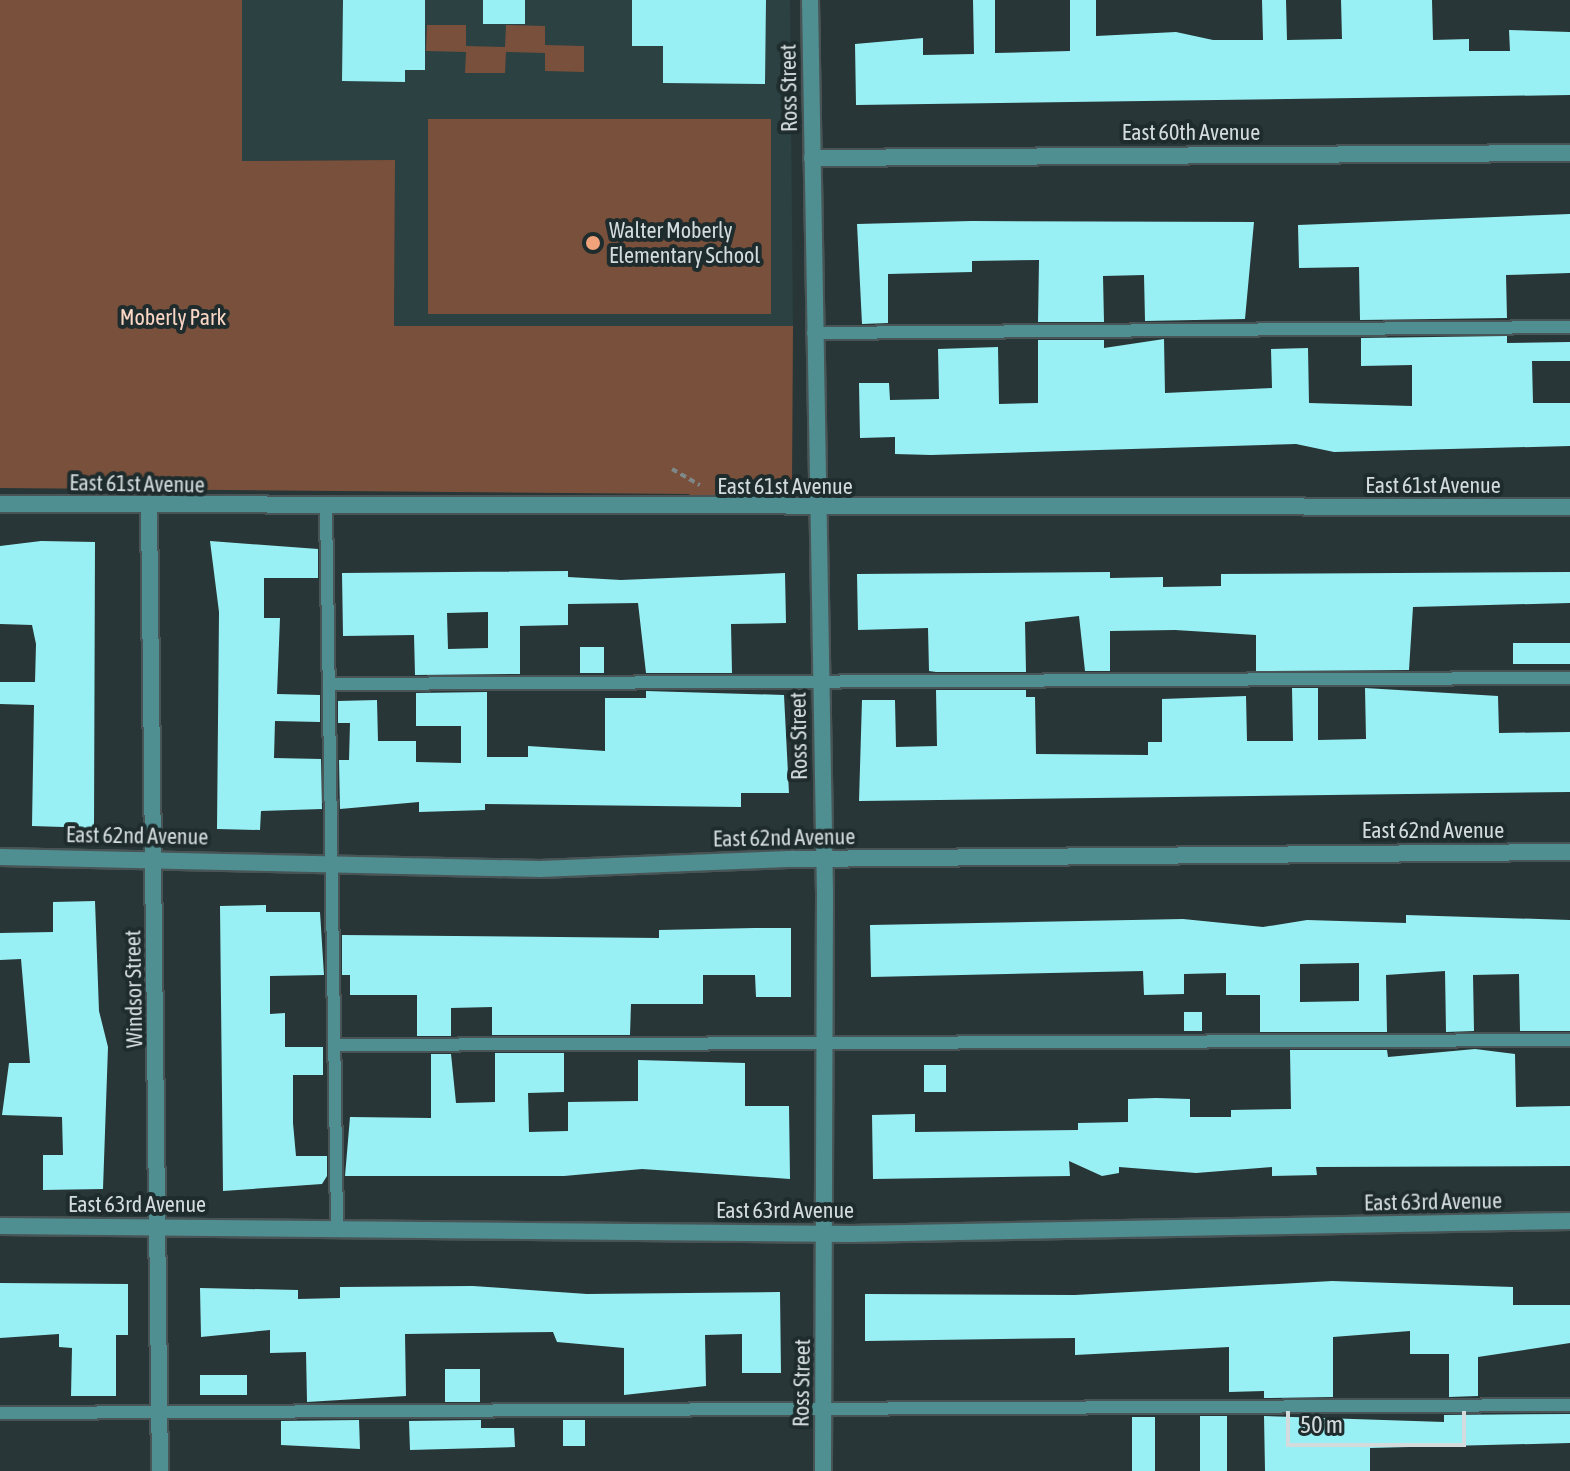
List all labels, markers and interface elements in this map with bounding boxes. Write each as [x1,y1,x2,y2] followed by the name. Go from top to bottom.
[775,44,803,132] street label: Ross Street
[1122,120,1260,146] street label: East 60th Avenue
[609,217,760,268] place label: Walter Moberly Elementary School
[584,234,602,252] marker: Walter Moberly Elementary School
[120,305,226,331] park label: Moberly Park
[69,470,205,498] street label: East 61st Avenue
[1365,473,1501,499] street label: East 61st Avenue
[717,474,853,500] street label: East 61st Avenue
[785,692,813,780] street label: Ross Street
[1362,818,1504,844] street label: East 62nd Avenue
[66,822,208,850] street label: East 62nd Avenue
[713,824,855,852] street label: East 62nd Avenue
[120,930,148,1048] street label: Windsor Street
[1364,1188,1502,1216] street label: East 63rd Avenue
[68,1192,206,1218] street label: East 63rd Avenue
[716,1198,854,1224] street label: East 63rd Avenue
[788,1339,816,1427] street label: Ross Street
[1290,1395,1470,1445] scale bar
[1300,1411,1343,1438] text: 50 m

